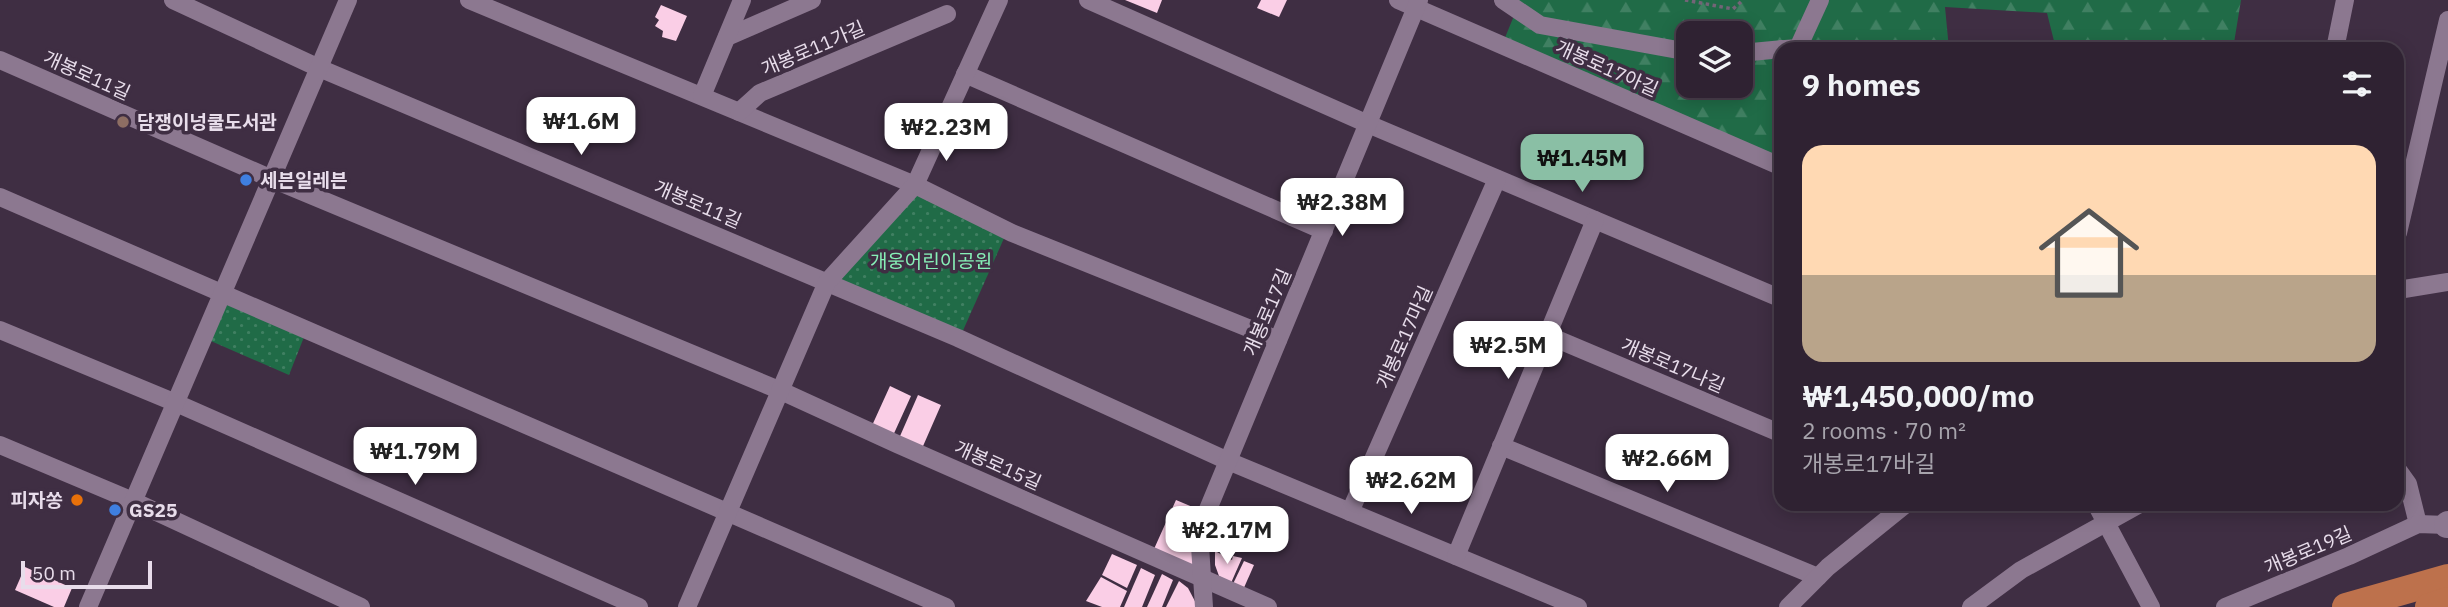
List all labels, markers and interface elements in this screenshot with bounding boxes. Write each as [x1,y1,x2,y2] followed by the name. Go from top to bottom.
[758,15,868,81] street label: 개봉로11가길
[1676,21,1753,98] map controls
[1676,21,1753,98] button: layers
[1552,35,1662,101] street label: 개봉로17아길
[40,45,134,105] street label: 개봉로11길
[1802,65,1921,104] text: 9 homes
[2338,65,2376,103] icon: filters
[532,97,630,157] pin: ₩1.6M
[889,104,1003,163] pin: ₩2.23M
[542,105,620,135] text: ₩1.6M
[137,110,277,134] place label: 담쟁이넝쿨도서관
[901,111,991,141] text: ₩2.23M
[115,114,131,130] marker: 담쟁이넝쿨도서관
[1525,134,1639,194] pin: ₩1.45M
[1537,142,1627,172] text: ₩1.45M
[260,168,347,192] place label: 세븐일레븐
[238,172,254,188] marker: 세븐일레븐
[651,175,745,233] street label: 개봉로11길
[1285,178,1399,238] pin: ₩2.38M
[1297,186,1387,216] text: ₩2.38M
[2026,190,2152,316] icon: home
[870,249,992,273] park label: 개웅어린이공원
[1238,265,1296,359] street label: 개봉로17길
[1371,282,1437,392] street label: 개봉로17마길
[1459,322,1557,381] pin: ₩2.5M
[1469,329,1547,359] text: ₩2.5M
[1618,332,1728,398] street label: 개봉로17나길
[1802,376,2035,415] text: ₩1,450,000/mo
[1802,415,1966,445] text: 2 rooms · 70 m²
[358,428,472,487] pin: ₩1.79M
[1610,434,1724,494] pin: ₩2.66M
[370,435,460,465] text: ₩1.79M
[951,435,1045,495] street label: 개봉로15길
[1622,442,1712,472] text: ₩2.66M
[1802,448,1935,478] text: 개봉로17바길
[1354,456,1468,516] pin: ₩2.62M
[1366,464,1456,494] text: ₩2.62M
[11,488,63,512] place label: 피자쏭
[69,492,85,508] marker: 피자쏭
[129,498,177,522] place label: GS25
[107,502,123,518] marker: GS25
[1170,506,1284,566] pin: ₩2.17M
[1182,514,1272,544] text: ₩2.17M
[2261,521,2355,579] street label: 개봉로19길
[21,558,152,590] scale bar
[32,561,76,585] text: 50 m

